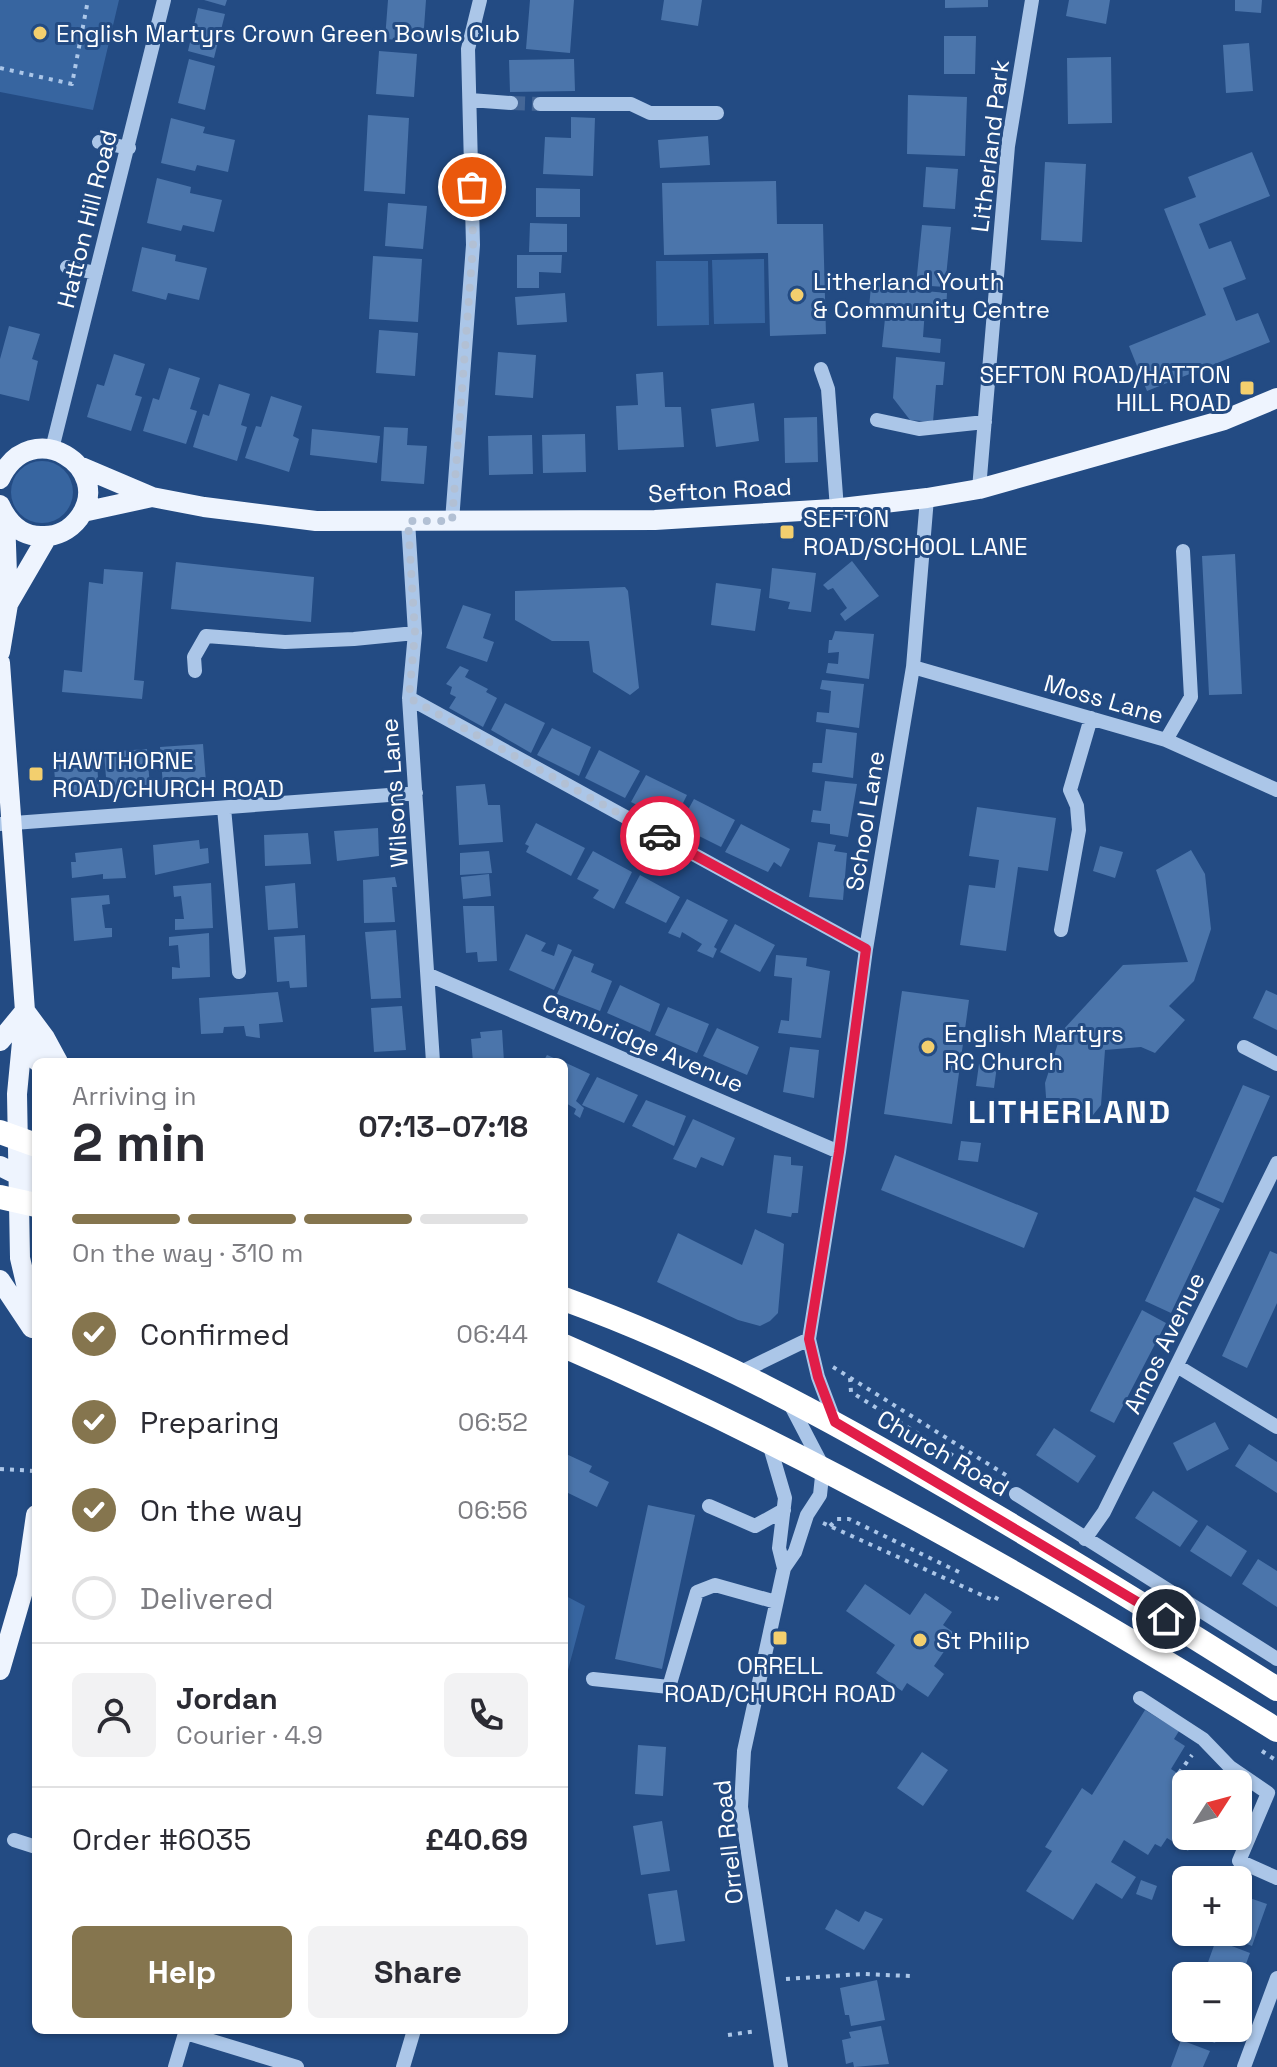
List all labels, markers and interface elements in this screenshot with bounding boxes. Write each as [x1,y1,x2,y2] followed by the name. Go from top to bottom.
[56,18,520,49] place label: English Martyrs Crown Green Bowls Club
[31,24,49,42] marker: English Martyrs Crown Green Bowls Club
[964,58,1016,234] street label: Litherland Park
[50,127,124,311] street label: Hatton Hill Road
[438,153,506,221] pin
[450,165,494,209] icon: bag
[813,266,1050,325] place label: Litherland Youth & Community Centre
[788,286,806,304] marker: Litherland Youth & Community Centre
[979,359,1231,418] place label: SEFTON ROAD/HATTON HILL ROAD
[1238,379,1256,397] marker: SEFTON ROAD/HATTON HILL ROAD
[647,471,793,509] street label: Sefton Road
[803,503,1028,562] place label: SEFTON ROAD/SCHOOL LANE
[778,523,796,541] marker: SEFTON ROAD/SCHOOL LANE
[1041,667,1167,731] street label: Moss Lane
[373,717,415,869] street label: Wilsons Lane
[52,745,284,804] place label: HAWTHORNE ROAD/CHURCH ROAD
[839,749,891,893] street label: School Lane
[27,765,45,783] marker: HAWTHORNE ROAD/CHURCH ROAD
[620,796,700,876] courier
[638,814,682,858] icon: car
[538,987,748,1099] street label: Cambridge Avenue
[944,1018,1124,1077] place label: English Martyrs RC Church
[919,1038,937,1056] marker: English Martyrs RC Church
[72,1079,196,1113] text: Arriving in
[968,1092,1172,1132] district label: LITHERLAND
[358,1107,528,1146] text: 07:13–07:18
[72,1110,206,1176] text: 2 min
[72,1236,303,1270] text: On the way · 310 m
[1116,1267,1212,1419] street label: Amos Avenue
[72,1312,116,1356] icon: check
[140,1315,290,1354] text: Confirmed
[456,1317,528,1351] text: 06:44
[72,1400,116,1444] icon: check
[140,1403,279,1442] text: Preparing
[871,1403,1015,1503] street label: Church Road
[458,1405,528,1439] text: 06:52
[72,1488,116,1532] icon: check
[140,1491,303,1530] text: On the way
[457,1493,528,1527] text: 06:56
[140,1579,274,1618] text: Delivered
[1132,1585,1200,1653] pin
[1144,1597,1188,1641] icon: home
[936,1625,1030,1656] place label: St Philip
[771,1629,789,1647] marker: ORRELL ROAD/CHURCH ROAD
[911,1631,929,1649] marker: St Philip
[664,1650,896,1709] place label: ORRELL ROAD/CHURCH ROAD
[72,1673,156,1757] button: person
[444,1673,528,1757] button: phone
[176,1679,278,1718] text: Jordan
[176,1718,323,1752] text: Courier · 4.9
[1172,1770,1252,1850] north arrow
[1172,1770,1252,2042] map controls
[706,1778,750,1906] street label: Orrell Road
[72,1820,251,1859] text: Order #6035
[425,1820,528,1859] text: £40.69
[1172,1866,1252,1946] button: +
[72,1926,292,2018] button: Help
[308,1926,528,2018] button: Share
[1172,1962,1252,2042] button: −

